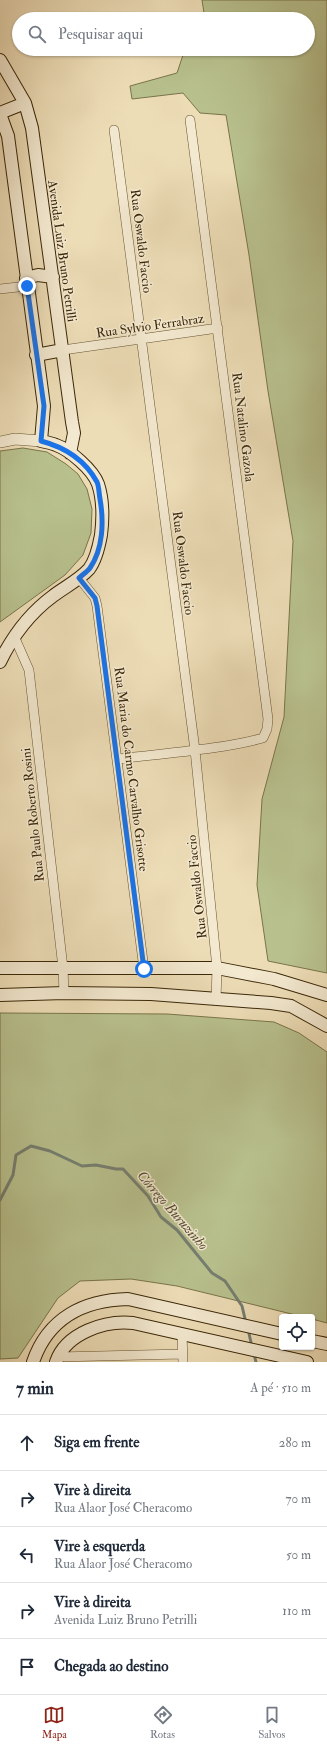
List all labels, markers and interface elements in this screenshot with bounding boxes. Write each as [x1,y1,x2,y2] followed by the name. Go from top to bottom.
[12,12,315,56] search box
[26,23,48,45] icon: search
[58,25,143,44] text: Pesquisar aqui
[44,178,80,324] street label: Avenida Luiz Bruno Petrilli
[127,188,155,294] street label: Rua Oswaldo Faccio
[18,277,36,295] route end
[95,310,206,342] street label: Rua Sylvio Ferrabraz
[228,372,258,483] street label: Rua Natalino Gazola
[169,510,197,616] street label: Rua Oswaldo Faccio
[111,666,152,873] street label: Rua Maria do Carmo Carvalho Grisotte
[18,747,48,883] street label: Rua Paulo Roberto Rosini
[184,834,210,940] street label: Rua Oswaldo Faccio
[135,960,153,978] route start
[134,1167,212,1253] water label: Córrego Buruzinho
[279,1314,315,1350] map controls
[279,1314,315,1350] button: locate
[16,1378,54,1399] text: 7 min
[250,1380,311,1396] text: A pé · 510 m
[16,1432,38,1454] icon: ahead
[54,1433,140,1452] text: Siga em frente
[279,1435,311,1451] text: 280 m
[54,1481,131,1500] text: Vire à direita
[16,1488,38,1510] icon: right
[286,1491,311,1507] text: 70 m
[54,1500,192,1516] text: Rua Alaor José Cheracomo
[54,1537,145,1556] text: Vire à esquerda
[16,1544,38,1566] icon: left
[286,1547,311,1563] text: 50 m
[54,1556,192,1572] text: Rua Alaor José Cheracomo
[54,1593,131,1612] text: Vire à direita
[16,1600,38,1622] icon: right
[282,1603,311,1619] text: 110 m
[54,1612,197,1628] text: Avenida Luiz Bruno Petrilli
[16,1656,38,1678] icon: arrive
[54,1657,169,1676] text: Chegada ao destino
[42,1704,67,1741] tab: Mapa
[150,1704,175,1741] tab: Rotas
[258,1704,285,1741] tab: Salvos

